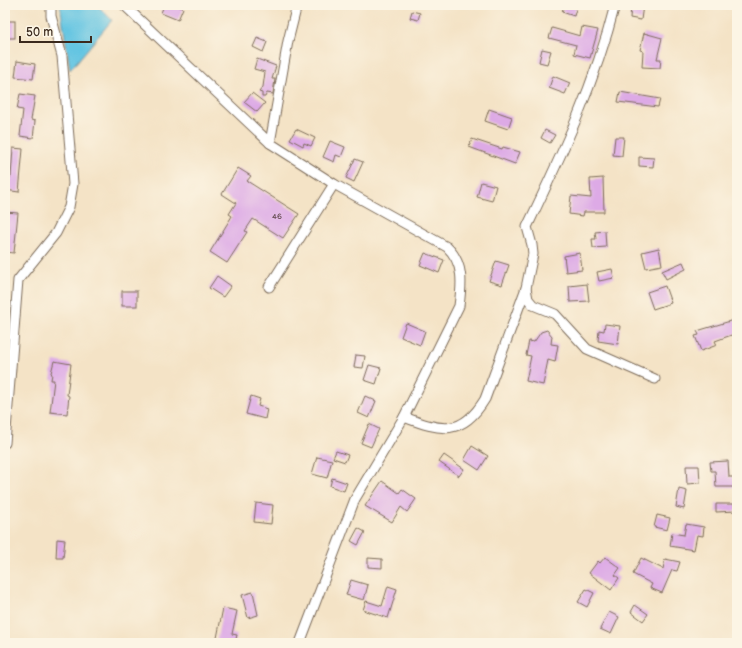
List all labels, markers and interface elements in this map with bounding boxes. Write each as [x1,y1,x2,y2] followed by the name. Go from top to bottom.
[20,18,91,44] scale bar
[26,25,53,40] text: 50 m
[272,212,282,221] house number: 46

